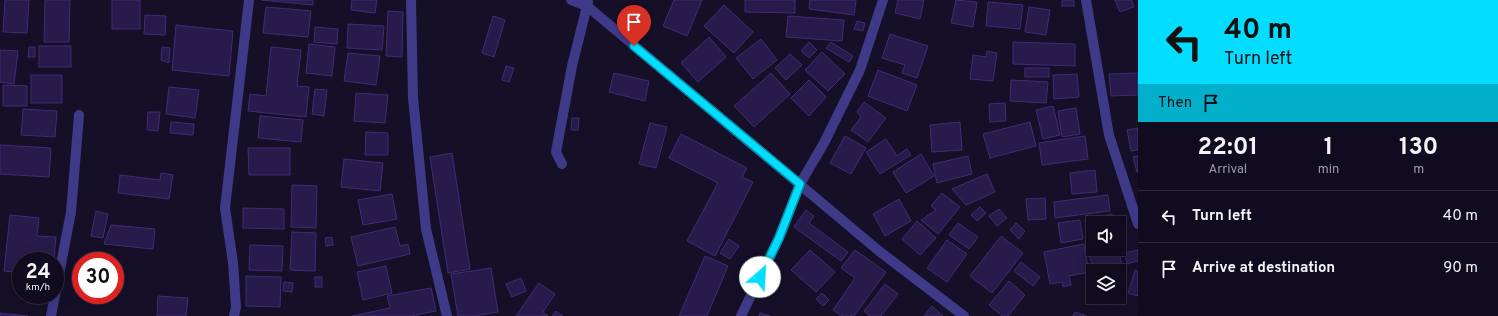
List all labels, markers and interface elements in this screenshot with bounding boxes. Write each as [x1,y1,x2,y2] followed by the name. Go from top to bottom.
[617,5,651,46] pin
[623,11,645,33] icon: arrive
[1224,13,1292,49] text: 40 m
[1158,16,1210,68] icon: left
[1224,48,1292,71] text: Turn left
[1200,92,1222,114] icon: arrive
[1158,94,1192,113] text: Then
[1198,133,1258,163] text: 22:01
[1324,133,1333,163] text: 1
[1399,133,1438,163] text: 130
[1209,162,1247,178] text: Arrival
[1318,162,1339,178] text: min
[1413,162,1424,178] text: m
[1158,206,1180,228] icon: left
[1192,207,1252,226] text: Turn left
[1443,207,1478,226] text: 40 m
[1086,216,1126,304] map controls
[1086,216,1126,256] button: sound
[72,252,124,304] speed limit sign: 30
[739,256,781,298] position arrow
[1158,258,1180,280] icon: arrive
[1192,259,1335,278] text: Arrive at destination
[1443,259,1478,278] text: 90 m
[25,260,51,286] text: 24
[1086,264,1126,304] button: layers
[26,281,50,294] text: km/h

